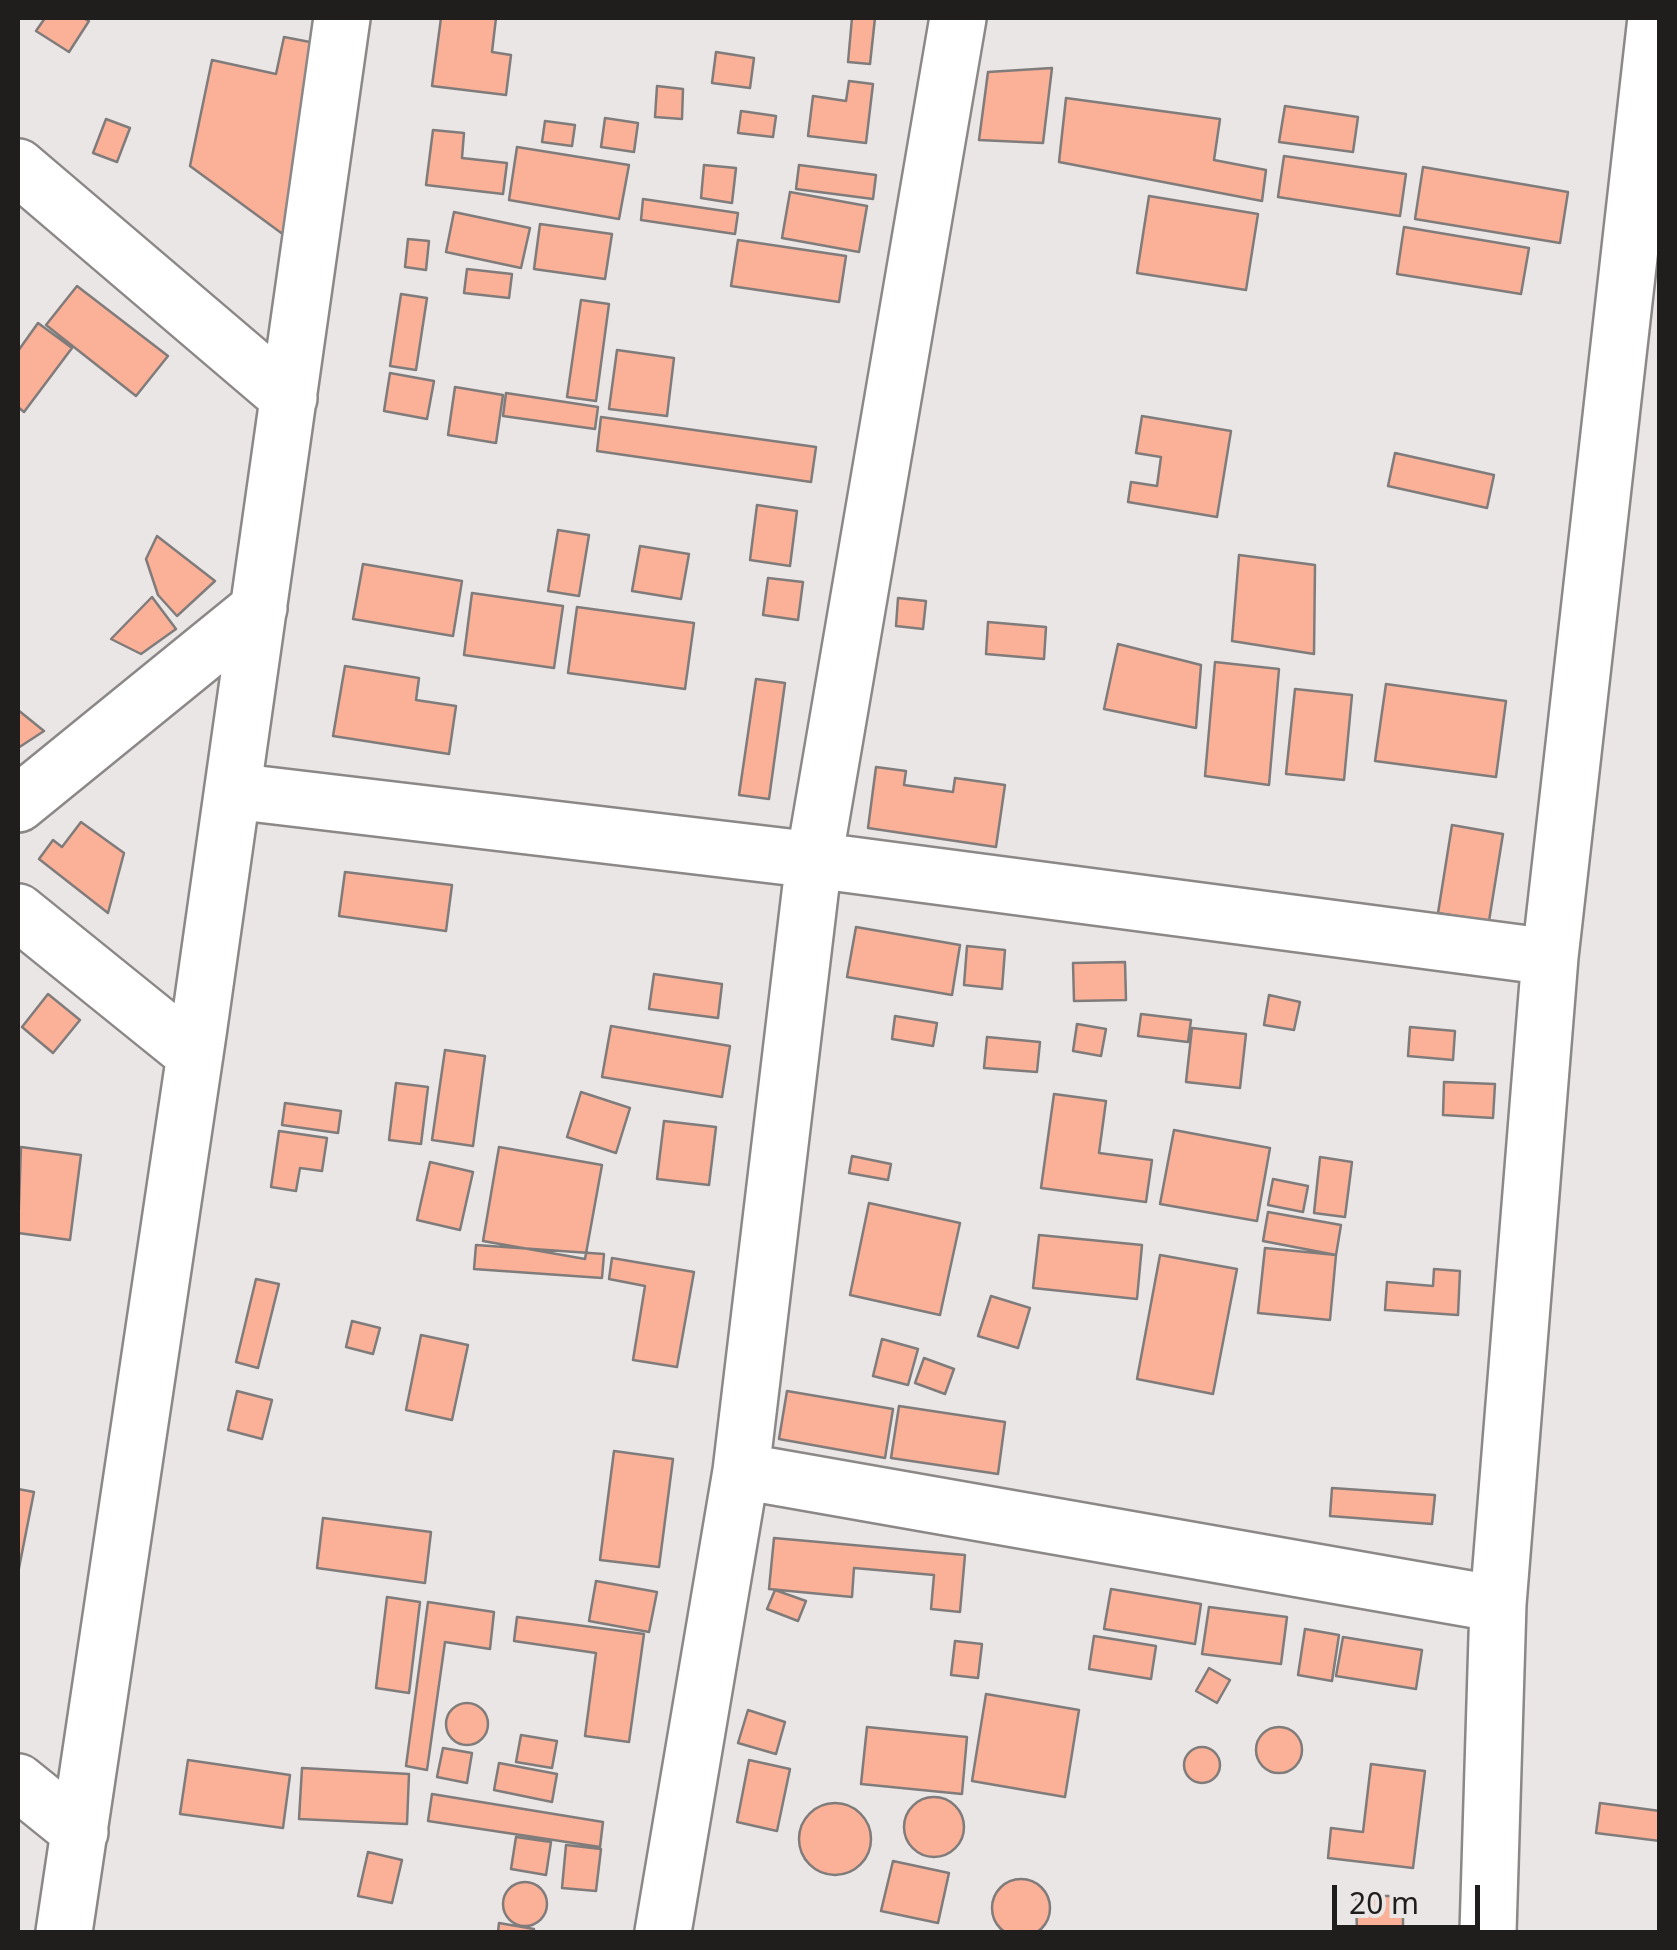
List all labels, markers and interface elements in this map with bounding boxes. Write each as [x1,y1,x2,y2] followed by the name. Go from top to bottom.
[1337,1865,1484,1927] scale bar
[1349,1882,1419,1923] text: 20 m

